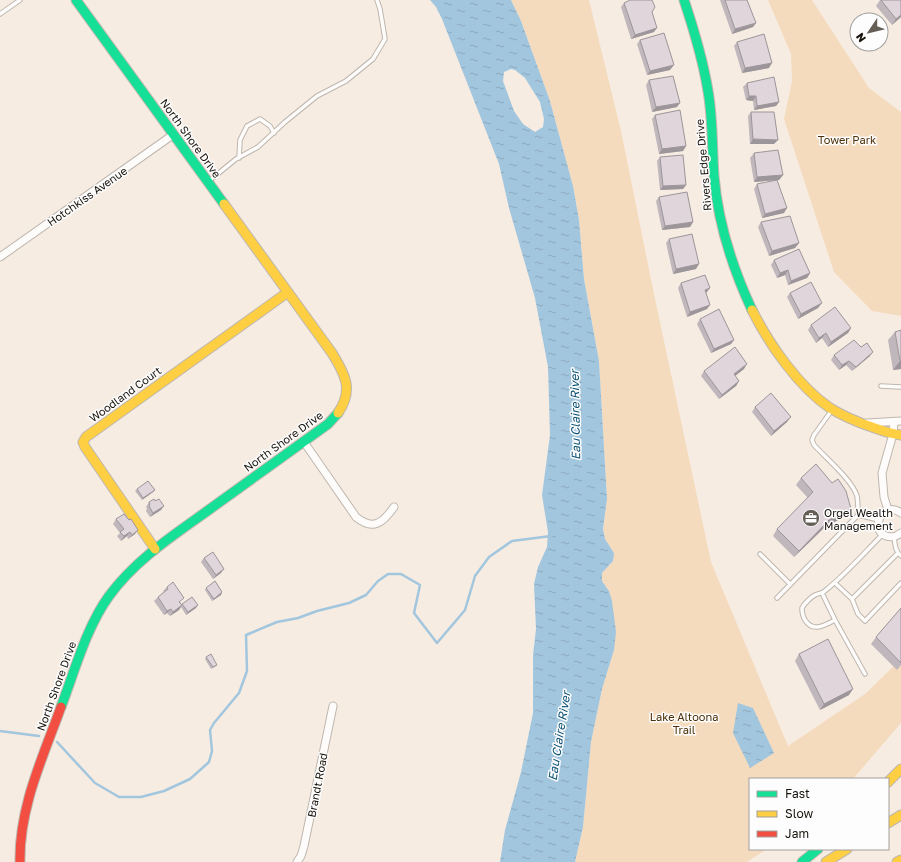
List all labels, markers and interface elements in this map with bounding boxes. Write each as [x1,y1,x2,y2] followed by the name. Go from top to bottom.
[849,12,889,52] north arrow
[853,31,868,45] text: N
[158,96,224,180] street label: North Shore Drive
[693,119,713,211] street label: Rivers Edge Drive
[818,133,876,146] park label: Tower Park
[45,164,129,228] street label: Hotchkiss Avenue
[86,364,164,424] street label: Woodland Court
[567,367,583,460] water label: Eau Claire River
[241,408,325,474] street label: North Shore Drive
[824,506,893,532] place label: Orgel Wealth Management
[801,508,821,528] office icon: Orgel Wealth Management
[34,639,78,733] street label: North Shore Drive
[545,688,574,782] water label: Eau Claire River
[650,710,718,736] park label: Lake Altoona Trail
[304,752,330,818] street label: Brandt Road
[749,778,889,850] legend
[785,786,810,801] text: Fast
[785,806,813,821] text: Slow
[785,826,809,841] text: Jam

